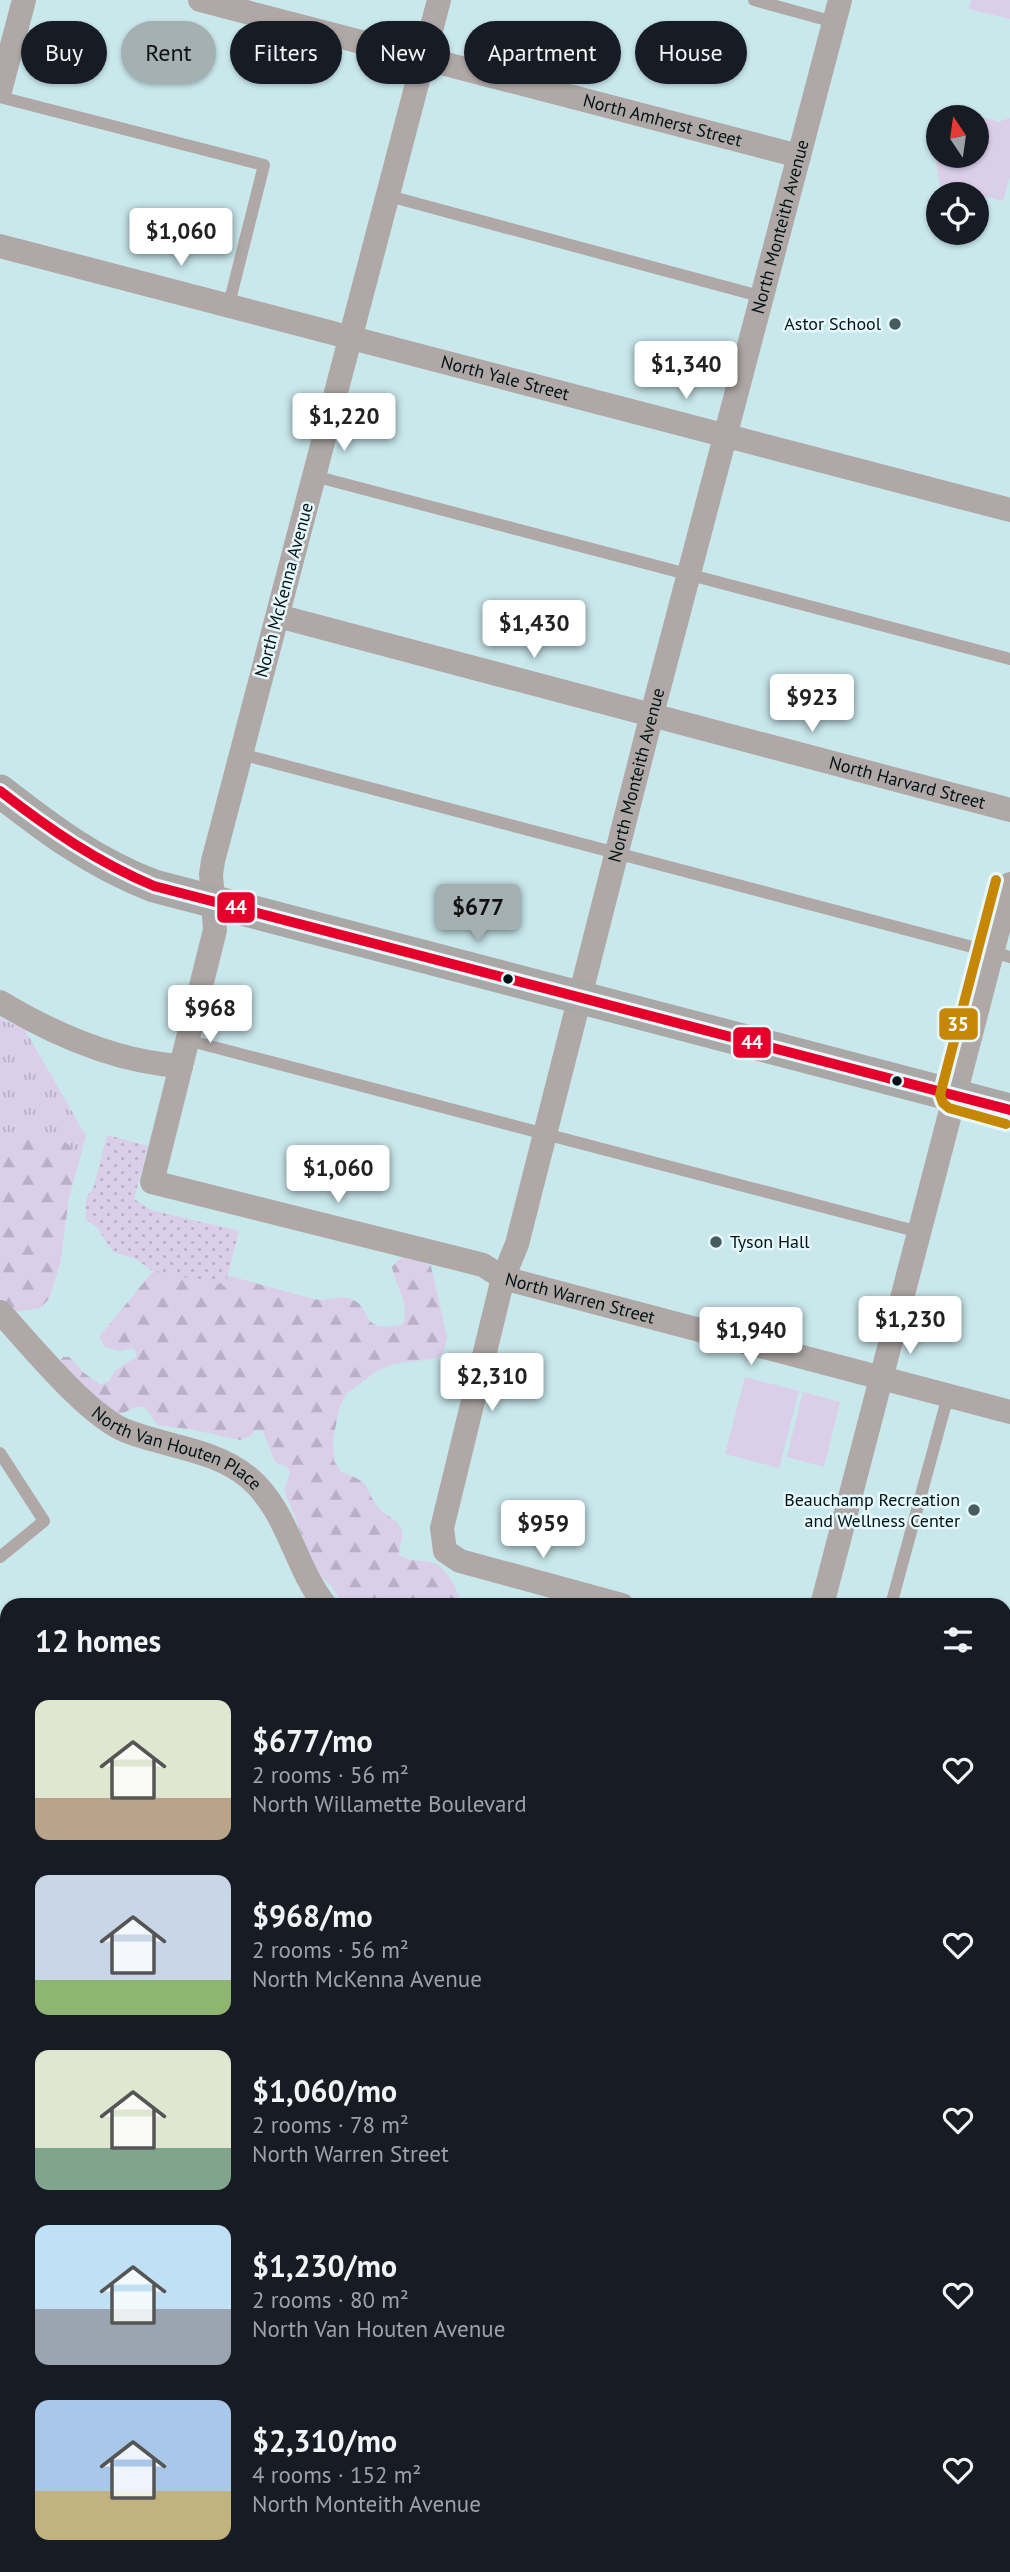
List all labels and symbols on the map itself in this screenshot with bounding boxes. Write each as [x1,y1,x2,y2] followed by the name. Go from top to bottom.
[581,88,745,152] street label: North Amherst Street
[926,105,989,168] north arrow
[746,137,814,316] street label: North Monteith Avenue
[124,208,238,268] pin: $1,060
[784,312,882,335] place label: Astor School
[887,316,903,332] marker: Astor School
[629,342,743,401] pin: $1,340
[439,350,572,405] street label: North Yale Street
[287,393,401,453] pin: $1,220
[249,500,318,680] street label: North McKenna Avenue
[477,600,591,660] pin: $1,430
[771,674,853,734] pin: $923
[603,685,669,865] street label: North Monteith Avenue
[827,751,988,814] street label: North Harvard Street
[437,884,519,944] pin: $677
[216,891,256,924] line badge: 44
[225,895,247,919] text: 44
[501,972,515,986] unlabelled marker
[169,986,251,1045] pin: $968
[938,1007,979,1041] line badge: 35
[947,1012,969,1036] text: 35
[732,1026,772,1059] line badge: 44
[741,1030,763,1054] text: 44
[890,1074,904,1088] unlabelled marker
[281,1146,395,1205] pin: $1,060
[730,1230,810,1253] place label: Tyson Hall
[708,1234,724,1250] marker: Tyson Hall
[503,1267,658,1329] street label: North Warren Street
[853,1296,967,1356] pin: $1,230
[694,1308,808,1367] pin: $1,940
[435,1354,549,1413] pin: $2,310
[87,1401,267,1495] street label: North Van Houten Place
[784,1488,960,1532] place label: Beauchamp Recreation and Wellness Center
[502,1500,584,1560] pin: $959
[966,1502,982,1518] marker: Beauchamp Recreation and Wellness Center

